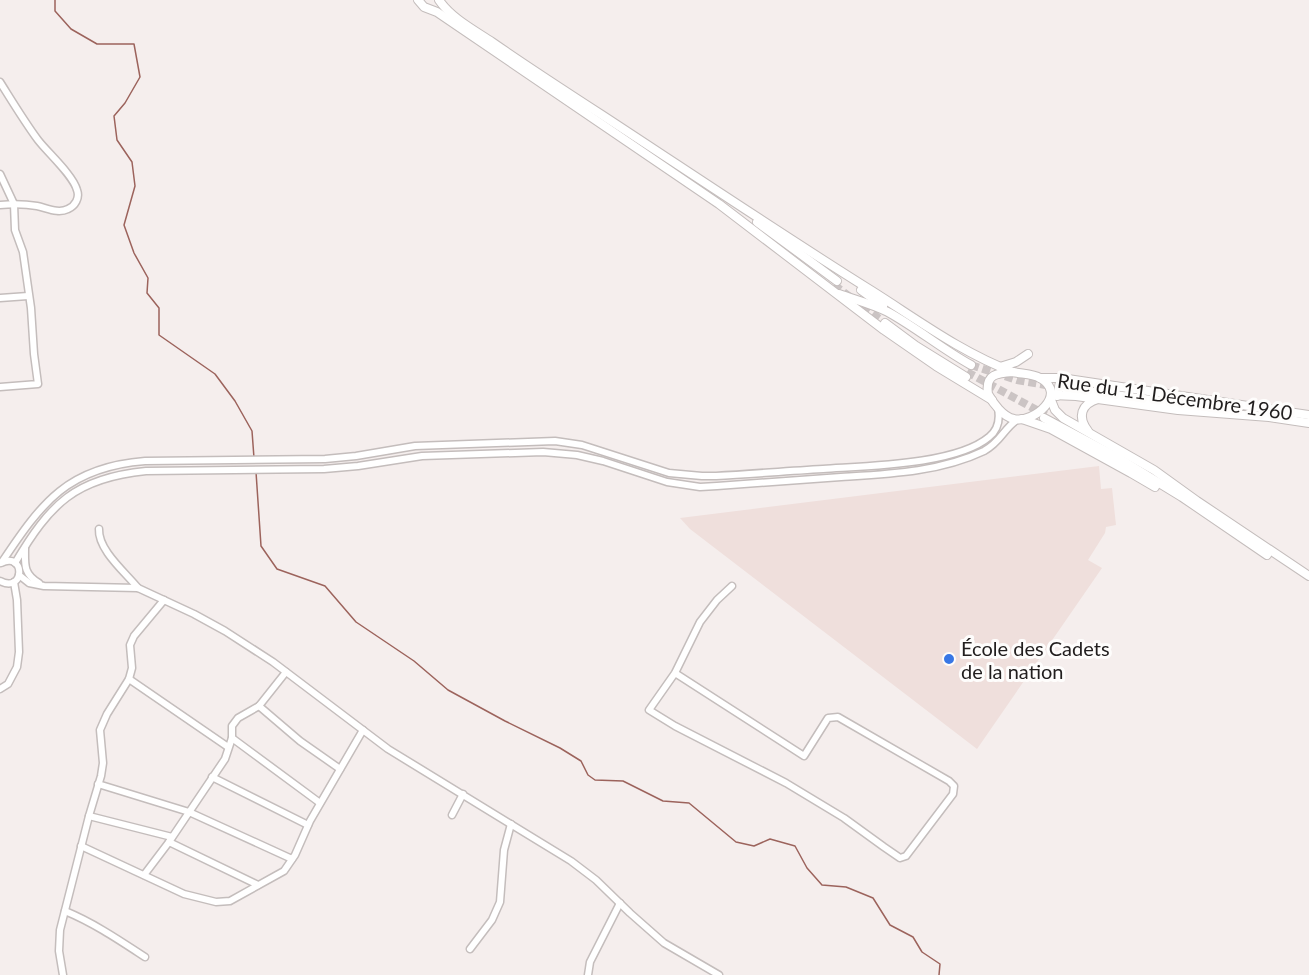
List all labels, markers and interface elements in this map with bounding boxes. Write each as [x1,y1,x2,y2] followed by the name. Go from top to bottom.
[1056,368,1294,424] street label: Rue du 11 Décembre 1960
[961,636,1110,683] place label: École des Cadets de la nation
[942,652,956,666] marker: École des Cadets de la nation

